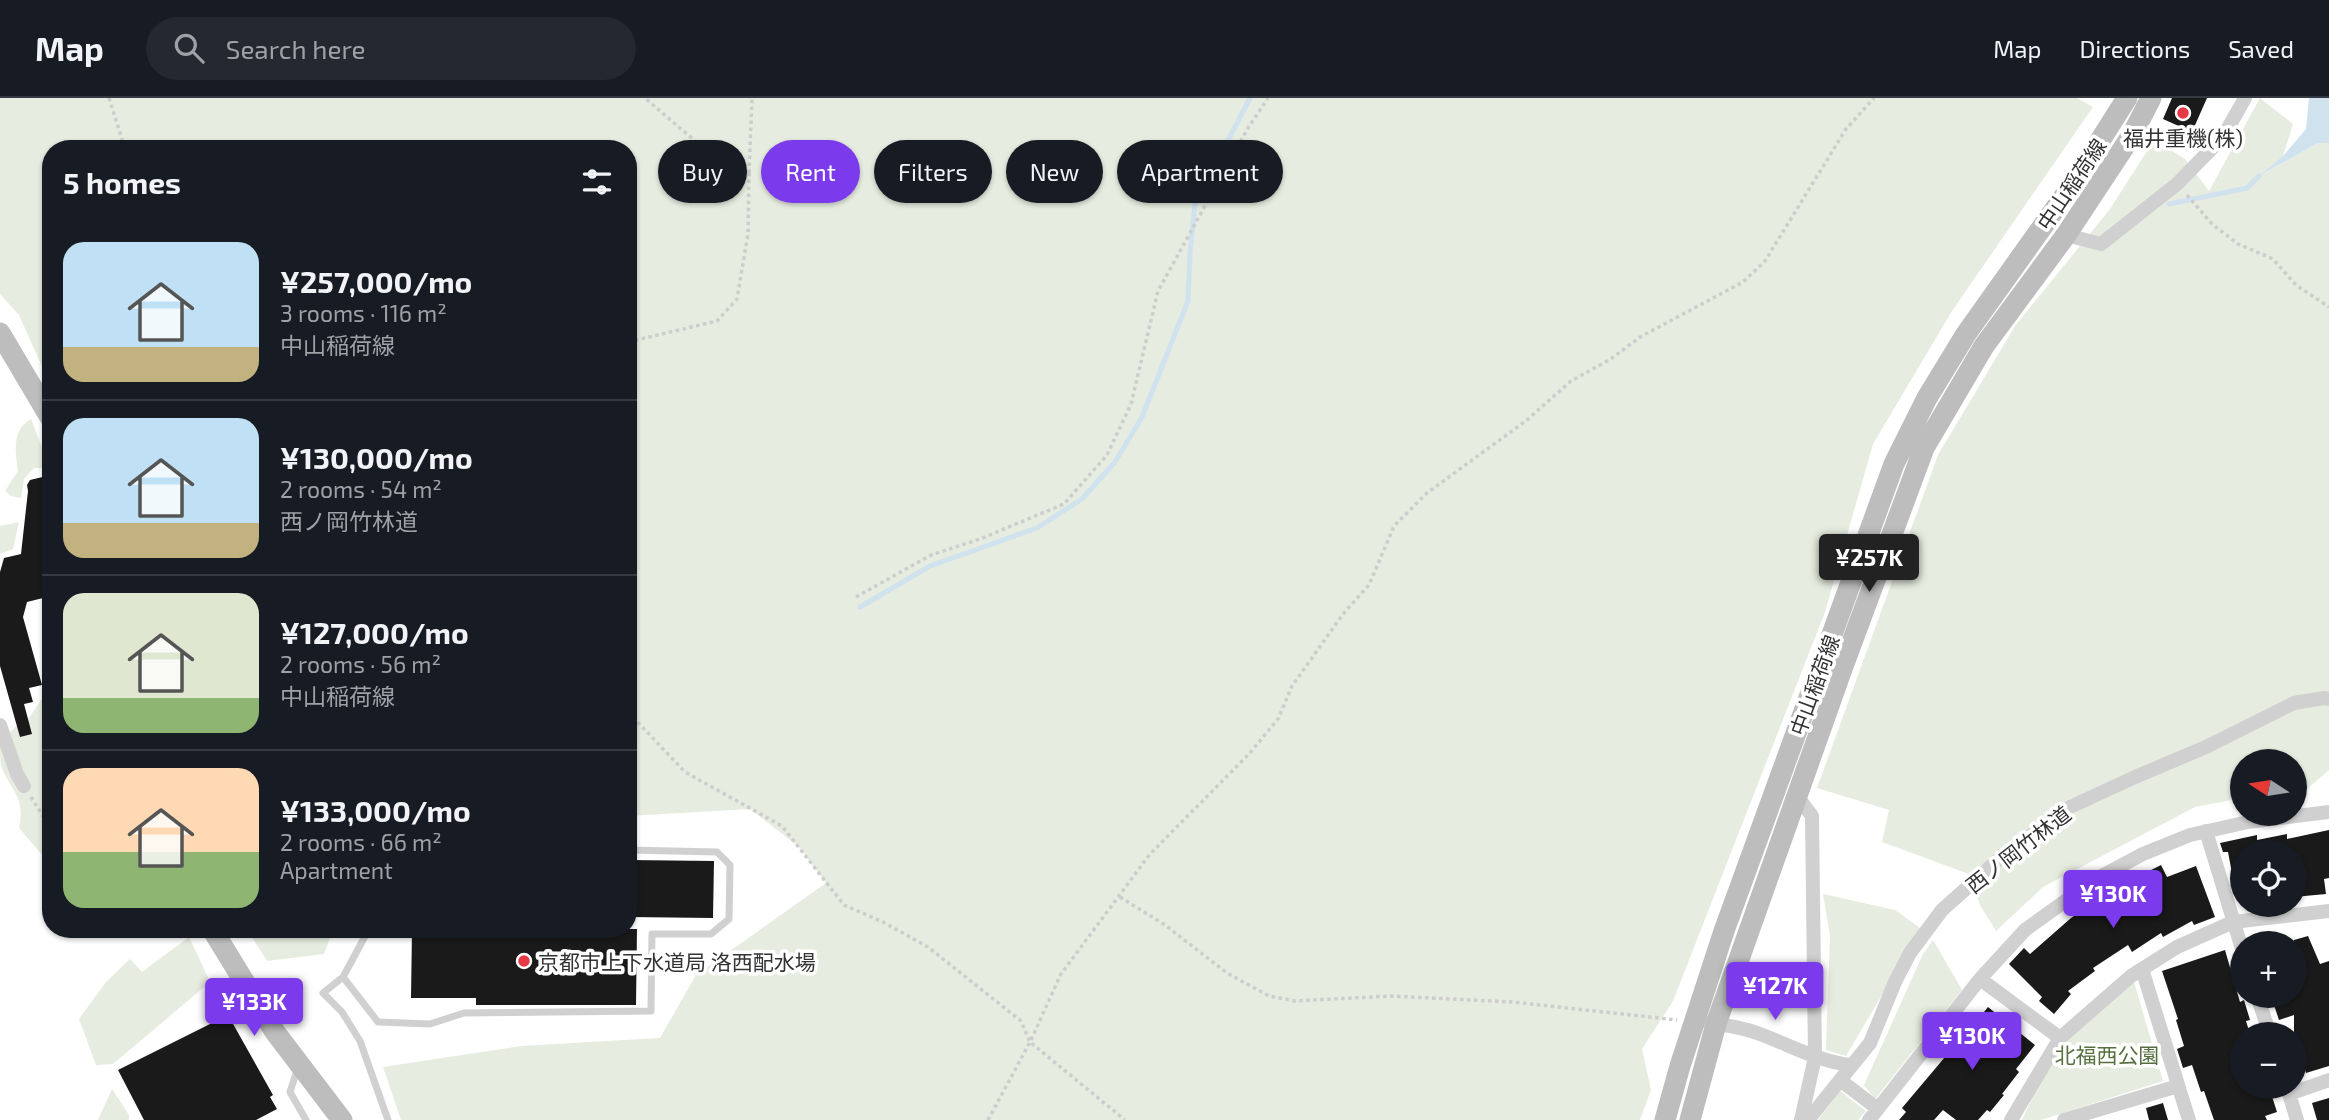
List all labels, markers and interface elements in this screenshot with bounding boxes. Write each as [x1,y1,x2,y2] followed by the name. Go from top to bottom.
[146,17,636,80] search box
[35,28,104,68] text: Map
[170,29,208,67] icon: search
[226,33,365,64] text: Search here
[1993,34,2041,63] text: Map
[2079,34,2190,63] text: Directions
[2228,34,2294,63] text: Saved
[2175,105,2191,121] marker: 福井重機(株)
[2123,125,2243,150] place label: 福井重機(株)
[2031,133,2111,235] street label: 中山稲荷線
[658,140,747,203] chip: Buy
[761,140,860,203] chip: Rent
[874,140,992,203] chip: Filters
[1006,140,1103,203] chip: New
[1117,140,1283,203] chip: Apartment
[578,163,616,201] icon: filters
[63,164,181,200] text: 5 homes
[280,263,472,299] text: ¥257,000/mo
[119,270,203,354] icon: home
[280,299,447,327] text: 3 rooms · 116 m²
[280,331,395,359] text: 中山稲荷線
[280,439,473,475] text: ¥130,000/mo
[119,446,203,530] icon: home
[280,475,442,503] text: 2 rooms · 54 m²
[280,507,418,535] text: 西ノ岡竹林道
[1820,534,1918,594] pin: ¥257K
[1835,543,1903,571] text: ¥257K
[280,614,469,650] text: ¥127,000/mo
[119,621,203,705] icon: home
[1784,631,1844,739] street label: 中山稲荷線
[280,650,441,678] text: 2 rooms · 56 m²
[280,682,395,710] text: 中山稲荷線
[2230,749,2306,826] north arrow
[2230,749,2307,1099] map controls
[280,792,471,828] text: ¥133,000/mo
[119,796,203,880] icon: home
[1961,800,2075,898] street label: 西ノ岡竹林道
[280,828,442,856] text: 2 rooms · 66 m²
[2230,840,2307,917] button: locate
[280,856,393,884] text: Apartment
[2064,870,2162,930] pin: ¥130K
[2079,879,2147,907] text: ¥130K
[2230,931,2307,1008] button: +
[538,949,816,974] place label: 京都市上下水道局 洛西配水場
[516,953,532,969] marker: 京都市上下水道局 洛西配水場
[1726,962,1824,1022] pin: ¥127K
[1742,971,1808,999] text: ¥127K
[205,978,303,1038] pin: ¥133K
[221,987,287,1015] text: ¥133K
[1923,1012,2021,1072] pin: ¥130K
[1938,1021,2006,1049] text: ¥130K
[2230,1022,2307,1099] button: −
[2055,1042,2160,1067] park label: 北福西公園

